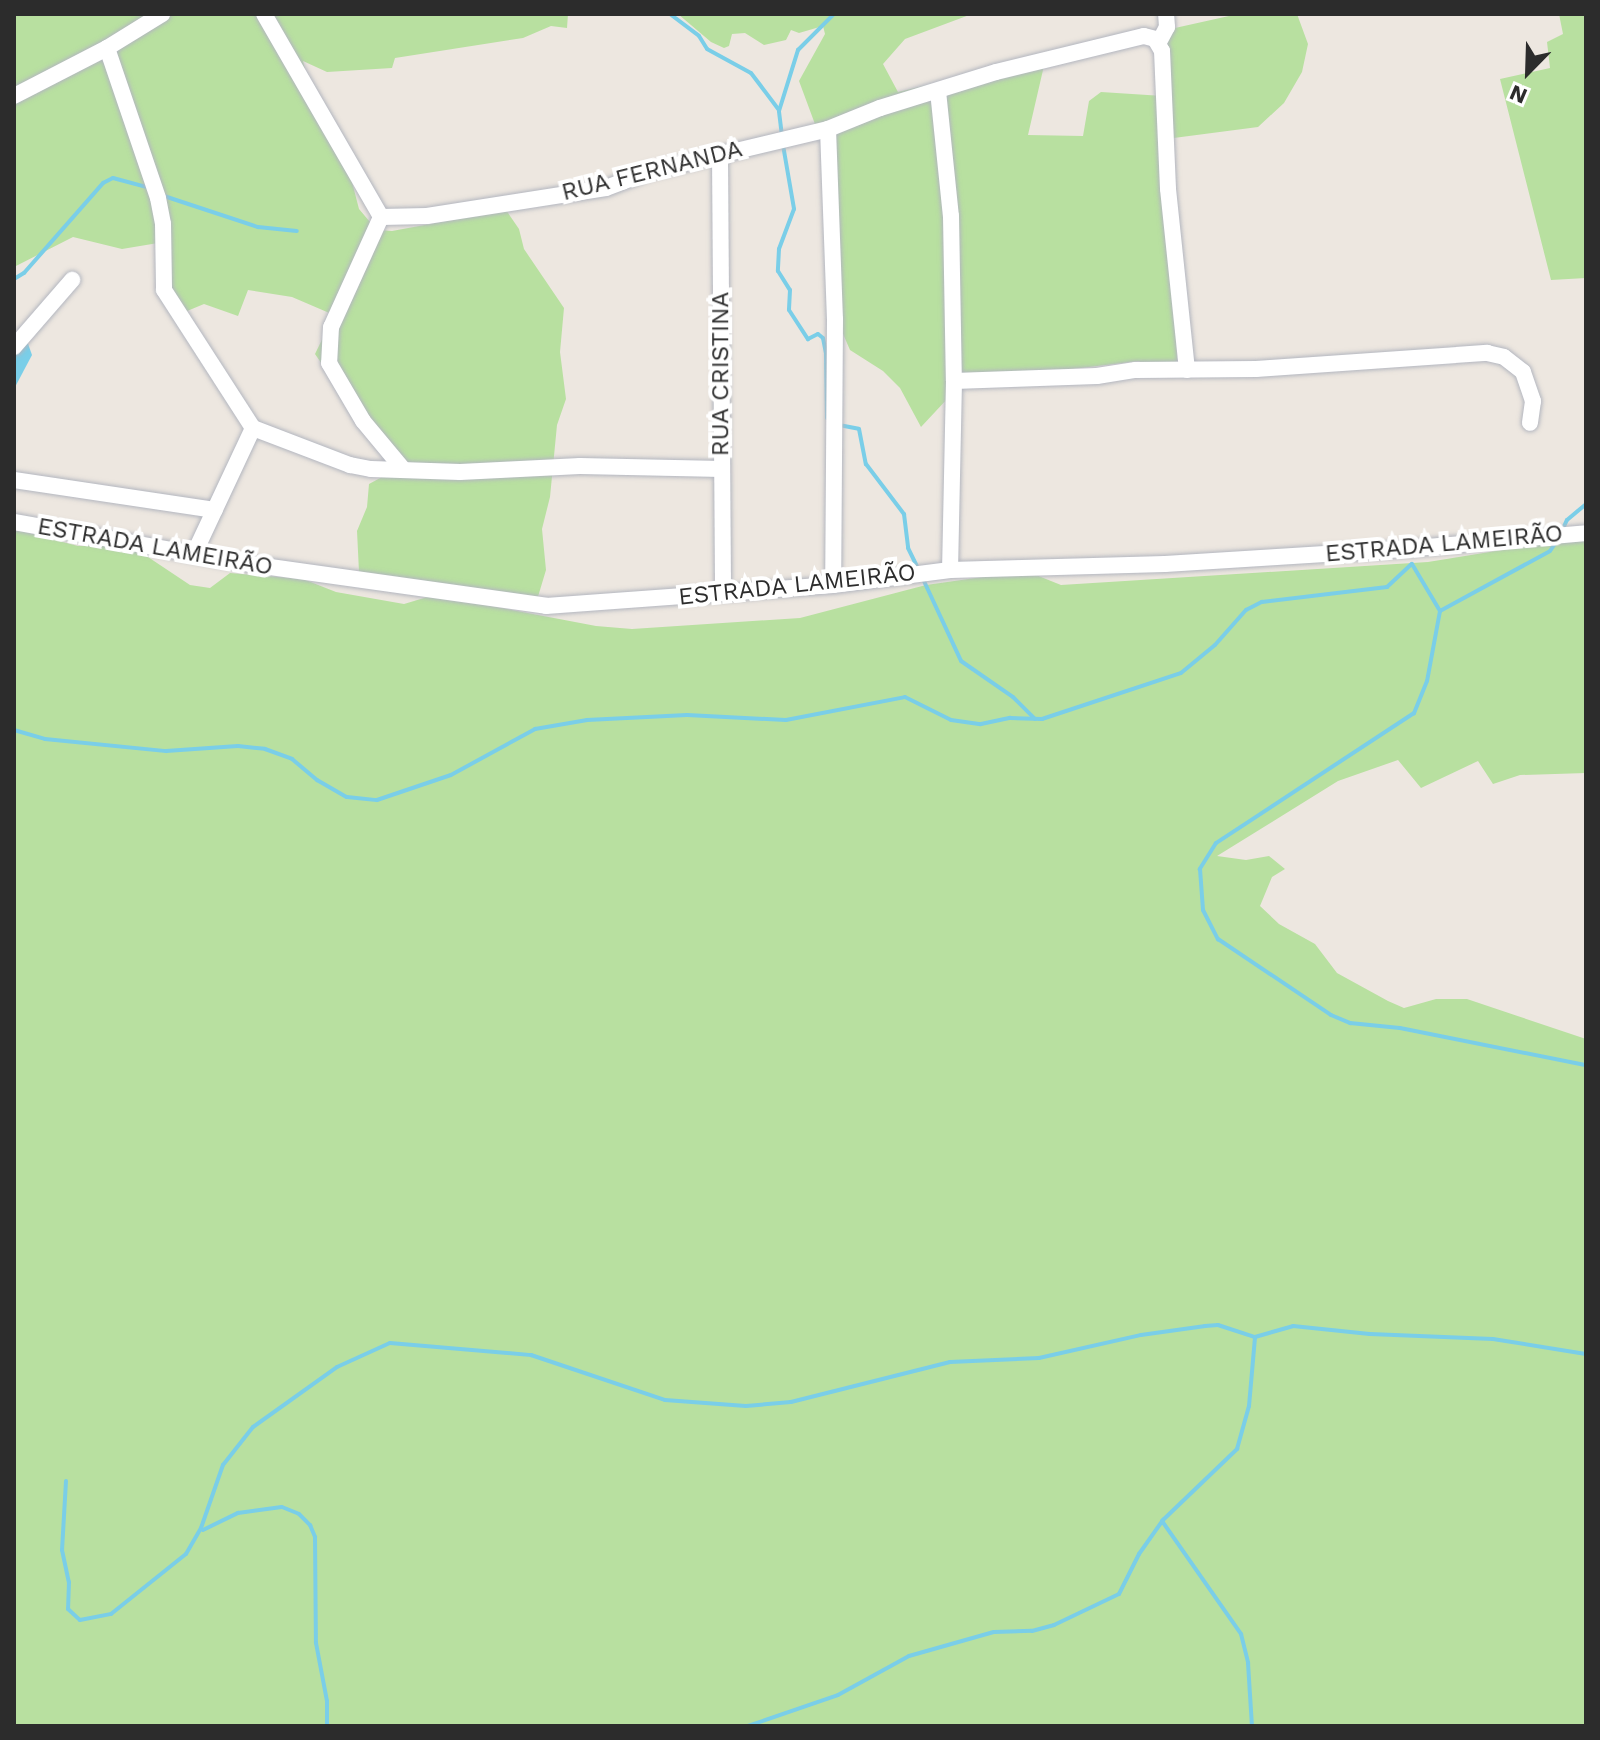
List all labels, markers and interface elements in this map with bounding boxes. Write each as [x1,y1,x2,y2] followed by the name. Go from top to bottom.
[1488,32,1568,112] north arrow
[1506,80,1531,109] text: N
[558,135,746,207] street label: RUA FERNANDA
[707,291,735,457] street label: RUA CRISTINA
[35,512,275,582] street label: ESTRADA LAMEIRÃO
[1324,519,1564,569] street label: ESTRADA LAMEIRÃO
[676,558,918,612] street label: ESTRADA LAMEIRÃO

